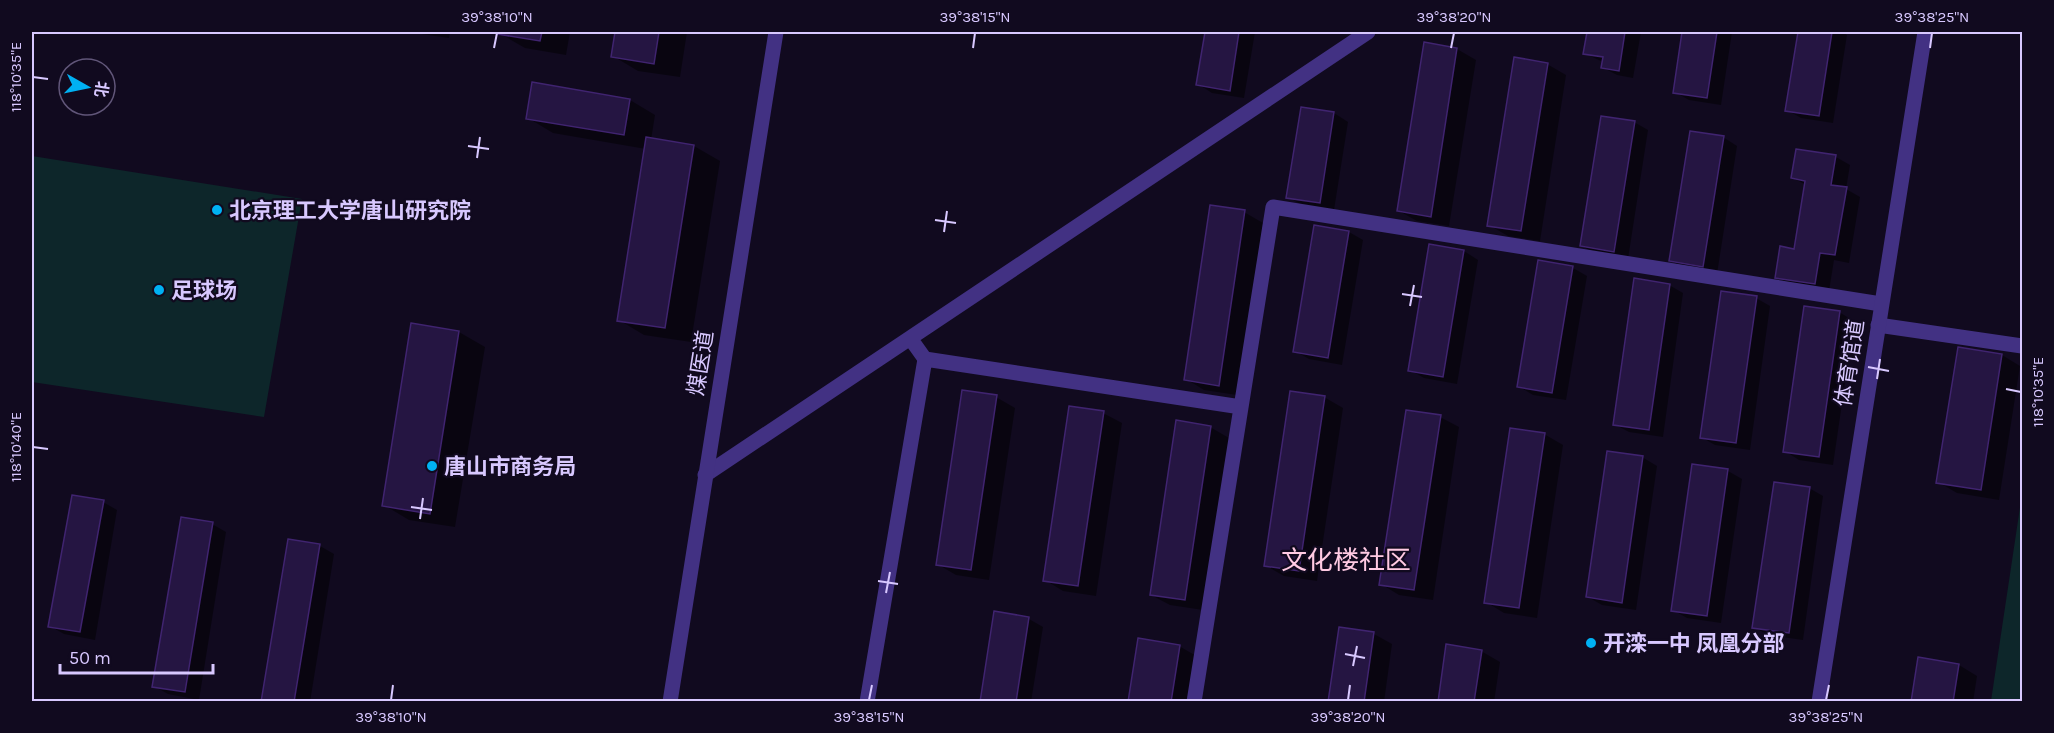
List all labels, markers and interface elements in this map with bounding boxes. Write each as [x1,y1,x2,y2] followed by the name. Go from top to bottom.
[461,8,533,26] text: 39°38'10"N
[939,8,1011,26] text: 39°38'15"N
[1416,8,1492,26] text: 39°38'20"N
[1895,8,1969,26] text: 39°38'25"N
[7,42,25,112] text: 118°10'35"E
[57,57,117,117] north arrow
[91,80,112,99] text: 北
[229,198,471,224] place label: 北京理工大学唐山研究院
[210,203,224,217] marker: 北京理工大学唐山研究院
[171,278,237,304] place label: 足球场
[152,283,166,297] marker: 足球场
[1830,318,1870,409] street label: 体育馆道
[683,329,719,398] street label: 煤医道
[2029,357,2047,427] text: 118°10'35"E
[7,412,25,482] text: 118°10'40"E
[444,454,576,480] place label: 唐山市商务局
[425,459,439,473] marker: 唐山市商务局
[1281,545,1411,576] district label: 文化楼社区
[1603,631,1785,657] place label: 开滦一中 凤凰分部
[1584,636,1598,650] marker: 开滦一中 凤凰分部
[60,637,213,675] scale bar
[69,647,111,669] text: 50 m
[355,708,427,726] text: 39°38'10"N
[833,708,905,726] text: 39°38'15"N
[1310,708,1386,726] text: 39°38'20"N
[1789,708,1863,726] text: 39°38'25"N

